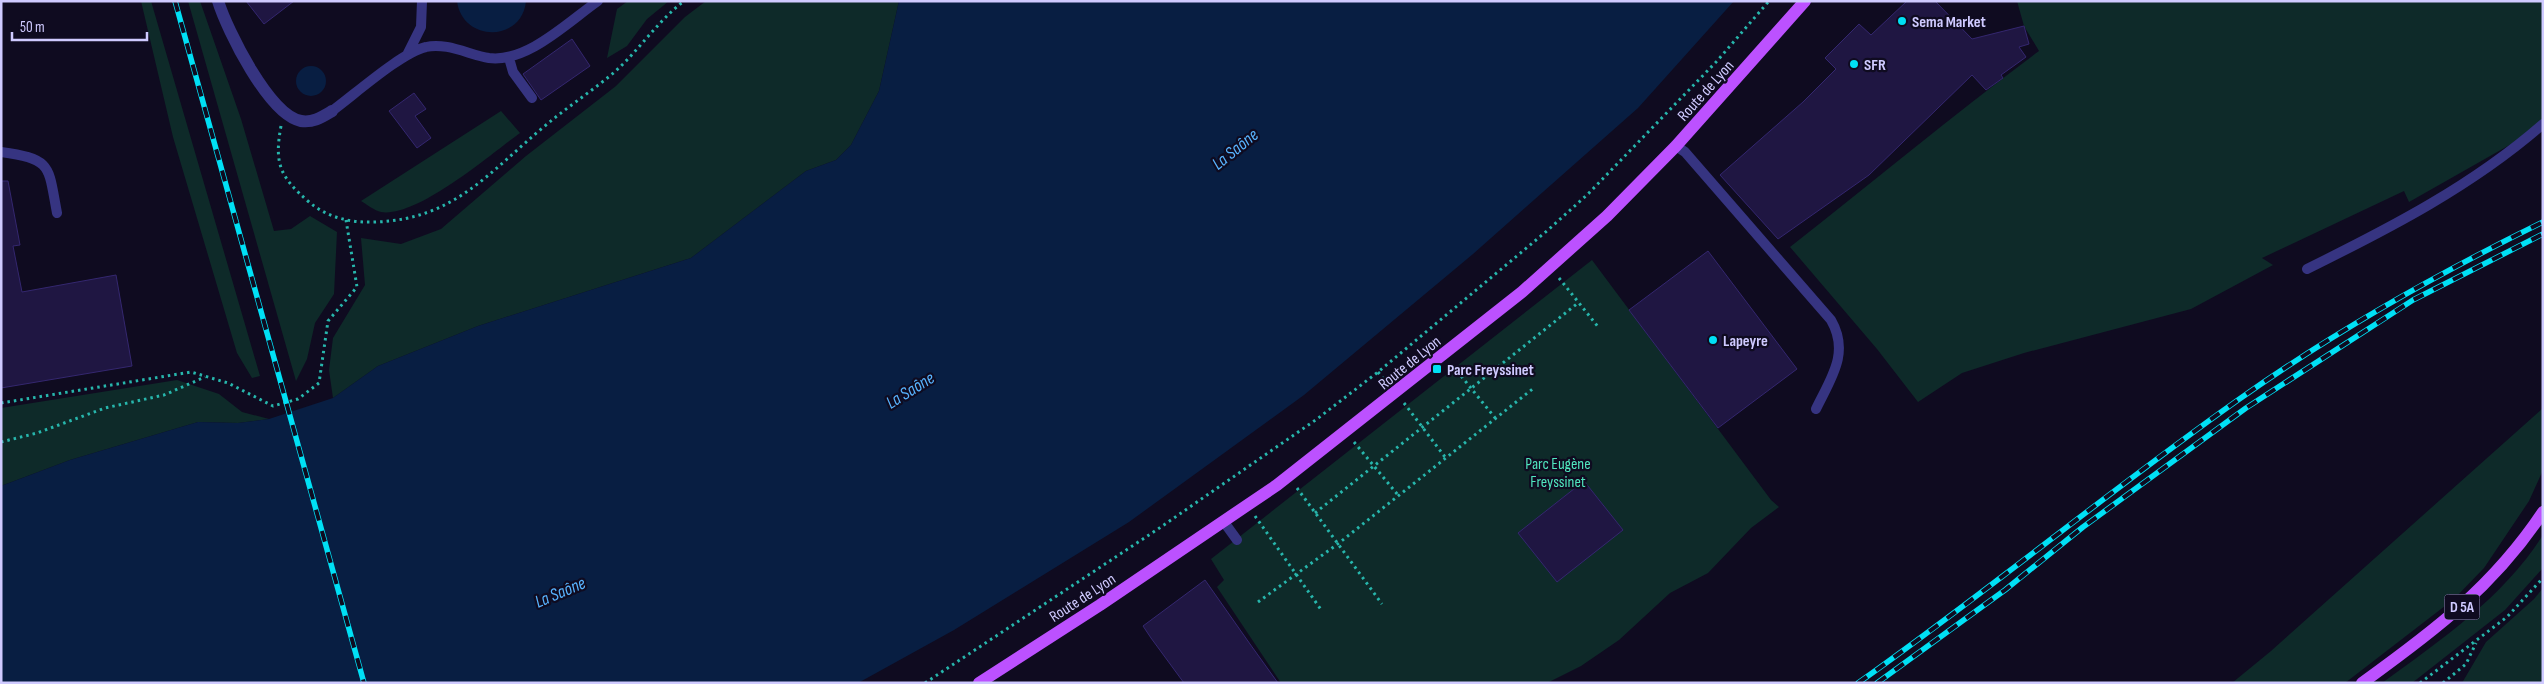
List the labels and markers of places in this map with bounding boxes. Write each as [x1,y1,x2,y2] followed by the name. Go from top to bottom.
[1912,13,1986,32] place label: Sema Market
[1896,15,1908,27] marker: Sema Market
[1864,56,1886,75] place label: SFR
[1848,58,1860,70] marker: SFR
[1723,332,1768,351] place label: Lapeyre
[1707,334,1719,346] marker: Lapeyre
[1447,361,1534,380] place label: Parc Freyssinet
[1431,363,1443,375] marker: Parc Freyssinet

